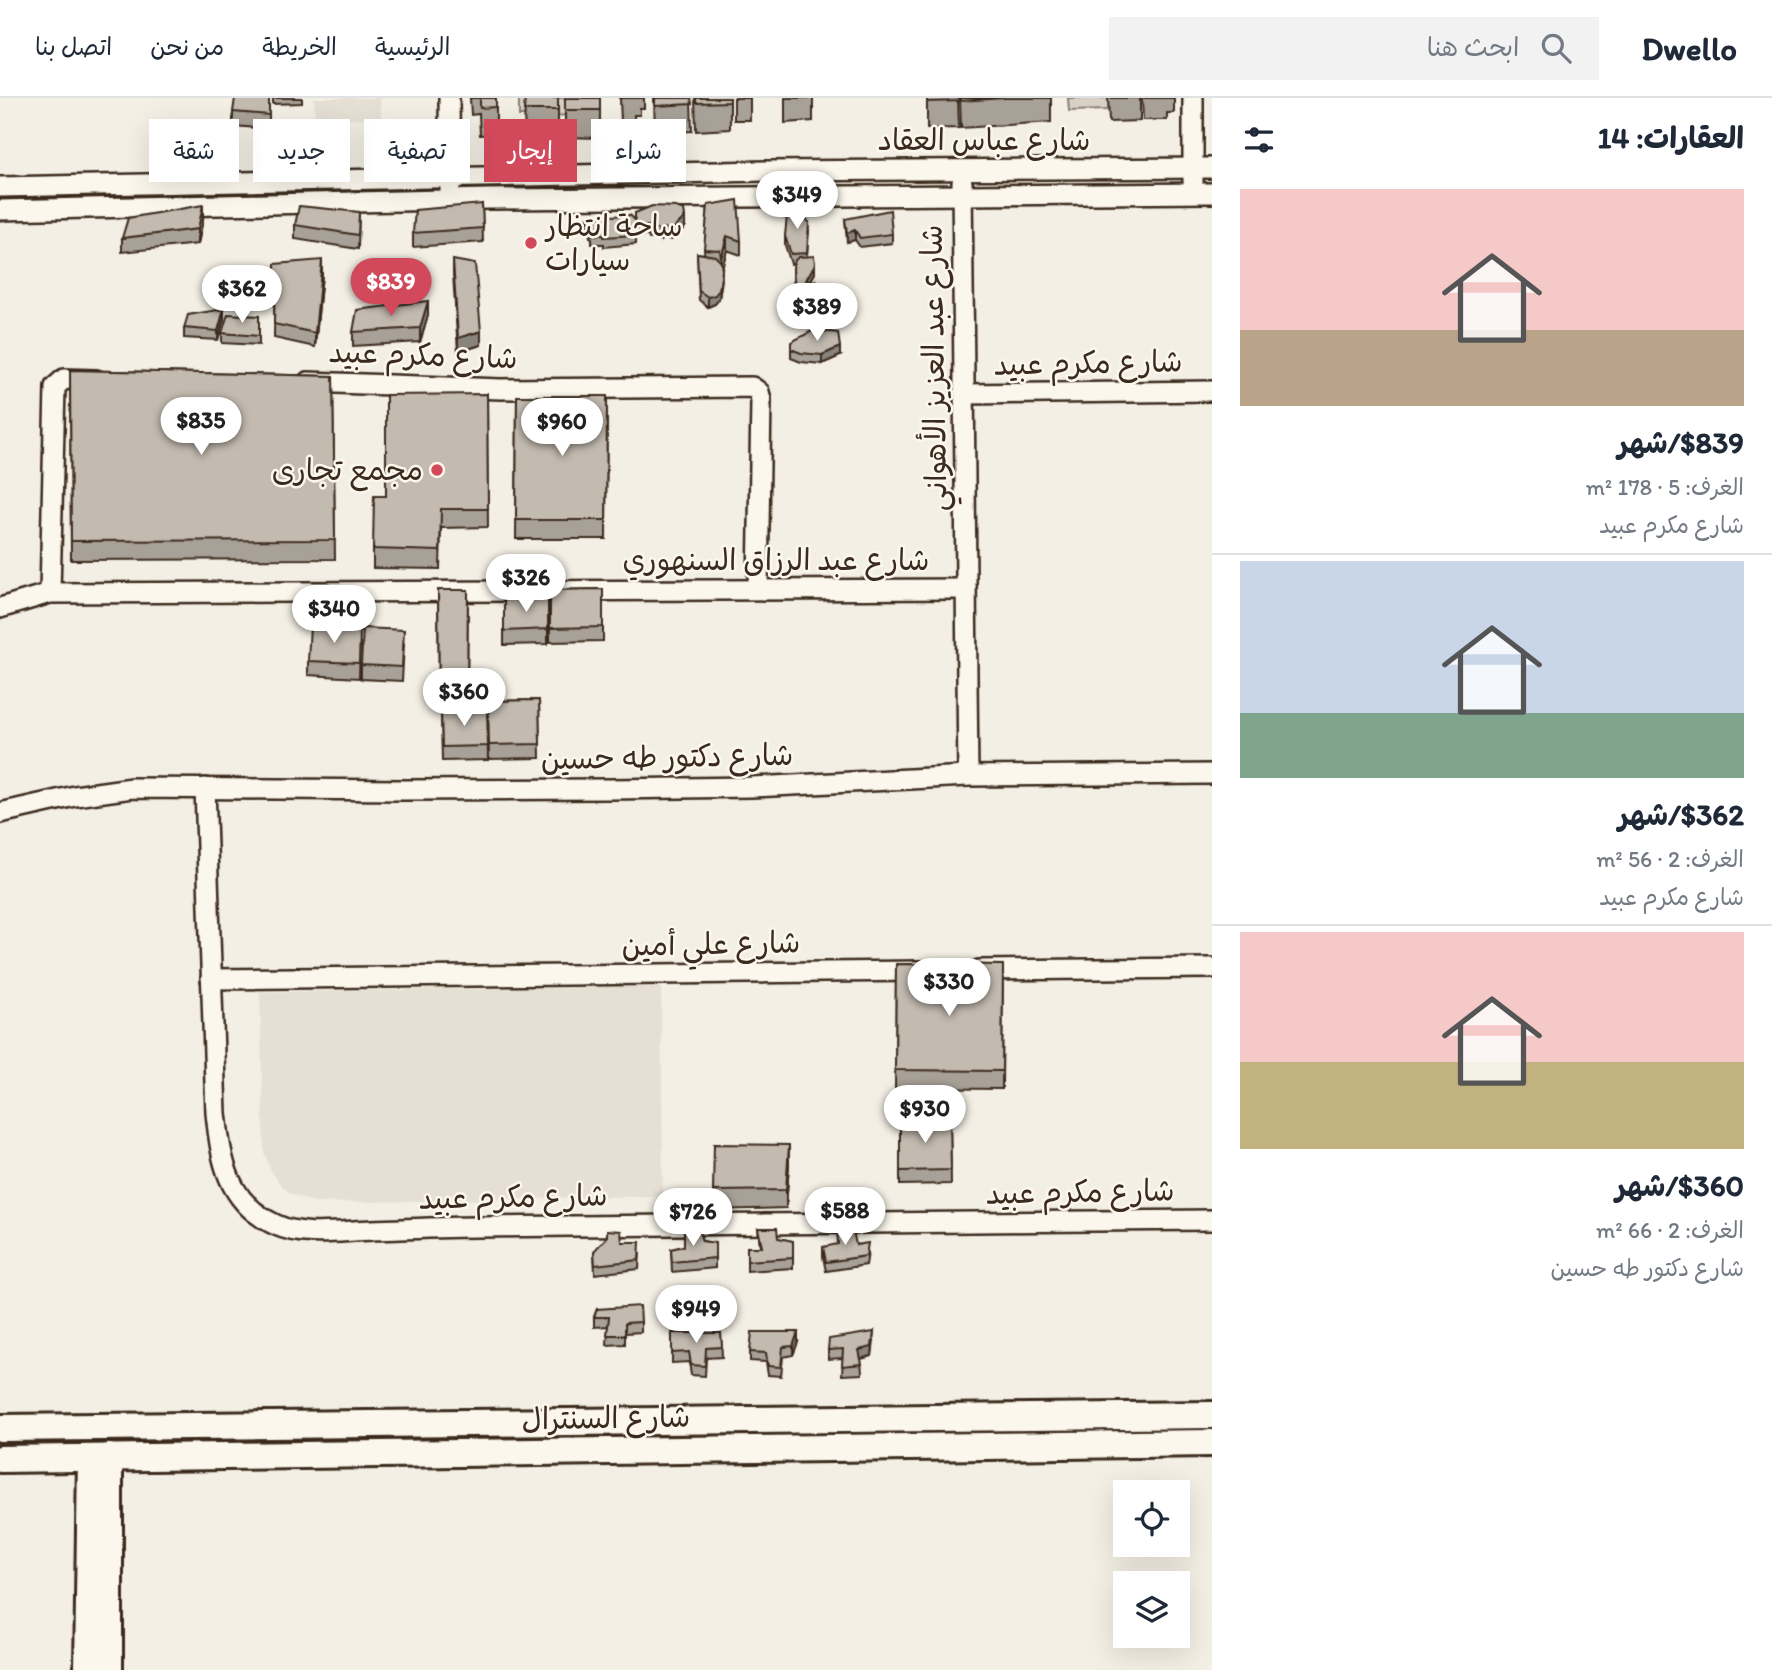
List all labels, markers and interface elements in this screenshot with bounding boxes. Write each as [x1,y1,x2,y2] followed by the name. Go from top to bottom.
[1109,17,1599,80] search box
[1537,29,1575,67] icon: search
[1641,29,1737,68] text: Dwello
[1427,31,1519,63] text: ابحث هنا
[35,32,112,61] text: اتصل بنا
[150,32,224,61] text: من نحن
[262,32,337,61] text: الخريطة
[375,32,450,61] text: الرئيسية
[149,119,239,182] chip: شقة
[253,119,350,182] chip: جديد
[364,119,470,182] chip: تصفية
[484,119,577,182] chip: إيجار
[591,119,686,182] chip: شراء
[1597,119,1744,156] text: العقارات: 14
[877,121,1091,161] street label: شارع عباس العقاد
[1240,121,1278,159] icon: filters
[756,172,838,231] pin: $349
[772,180,822,208] text: $349
[544,207,683,278] place label: ساحة انتظار سيارات
[912,224,962,512] street label: شارع عبد العزيز الأهواني
[523,235,539,251] marker: ساحة انتظار سيارات
[1429,235,1555,361] icon: home
[350,258,432,318] pin: $839
[201,266,283,325] pin: $362
[367,267,415,295] text: $839
[218,274,266,302] text: $362
[776,284,858,343] pin: $389
[793,292,841,320] text: $389
[328,333,518,381] street label: شارع مكرم عبيد
[993,342,1183,388] street label: شارع مكرم عبيد
[160,398,242,457] pin: $835
[521,398,603,458] pin: $960
[177,406,225,434] text: $835
[537,407,587,435] text: $960
[1618,424,1744,461] text: $839/شهر
[272,451,423,492] place label: مجمع تجارى
[429,462,445,478] marker: مجمع تجارى
[1586,473,1744,501] text: الغرف: 5 · 178 m²
[1599,511,1744,539] text: شارع مكرم عبيد
[623,541,929,581] street label: شارع عبد الرزاق السنهوري
[485,554,567,614] pin: $326
[502,563,550,591] text: $326
[293,586,375,645] pin: $340
[308,594,360,622] text: $340
[1429,607,1555,733] icon: home
[423,668,505,728] pin: $360
[439,677,489,705] text: $360
[540,736,794,780] street label: شارع دكتور طه حسين
[1618,796,1744,833] text: $362/شهر
[1596,845,1744,873] text: الغرف: 2 · 56 m²
[1599,883,1744,911] text: شارع مكرم عبيد
[621,923,801,972] street label: شارع علي أمين
[908,958,990,1018] pin: $330
[924,967,974,995] text: $330
[1429,978,1555,1104] icon: home
[884,1086,966,1145] pin: $930
[900,1094,950,1122] text: $930
[1616,1167,1744,1204] text: $360/شهر
[985,1171,1175,1217] street label: شارع مكرم عبيد
[418,1176,608,1222] street label: شارع مكرم عبيد
[652,1188,734,1248] pin: $726
[804,1188,886,1247] pin: $588
[821,1196,869,1224] text: $588
[669,1197,717,1225] text: $726
[1596,1216,1744,1244] text: الغرف: 2 · 66 m²
[1550,1254,1744,1282] text: شارع دكتور طه حسين
[655,1286,737,1345] pin: $949
[671,1294,721,1322] text: $949
[521,1398,691,1440] street label: شارع السنترال
[1113,1480,1190,1648] map controls
[1113,1480,1190,1557] button: locate
[1113,1571,1190,1648] button: layers

